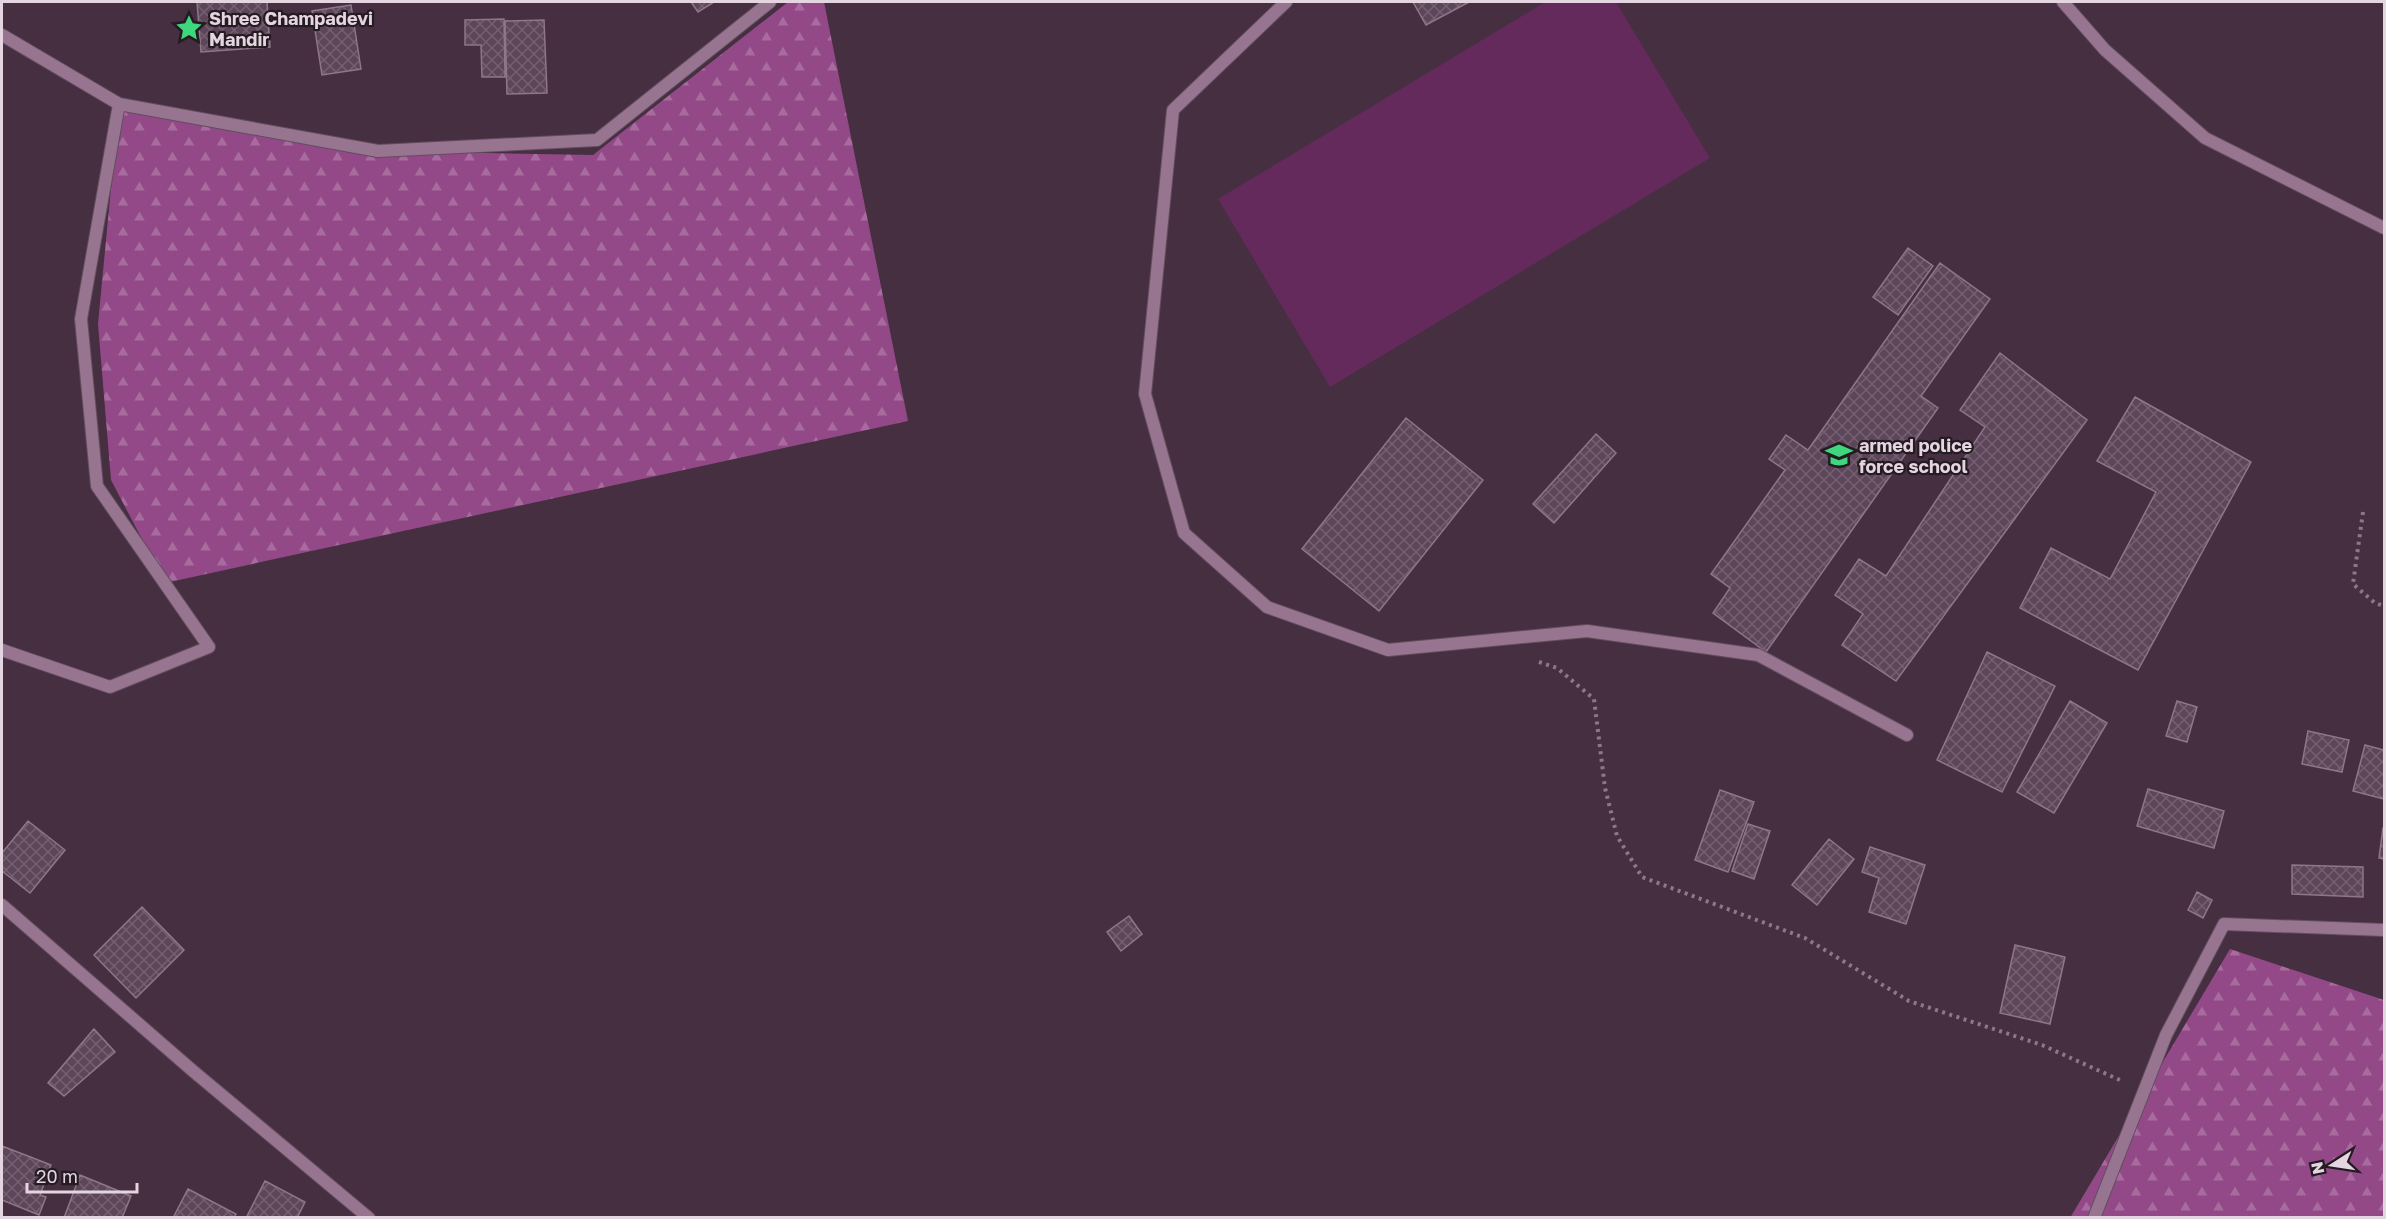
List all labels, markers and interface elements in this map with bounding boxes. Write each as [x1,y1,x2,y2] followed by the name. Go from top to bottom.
[209,7,373,50] place label: Shree Champadevi Mandir
[174,13,204,43] place icon: Shree Champadevi Mandir
[1859,434,1973,477] place label: armed police force school
[1824,440,1854,470] school or university icon: armed police force school
[2302,1135,2362,1195] north arrow
[27,1156,136,1194] scale bar
[2306,1160,2328,1176] text: N
[36,1165,78,1187] text: 20 m

